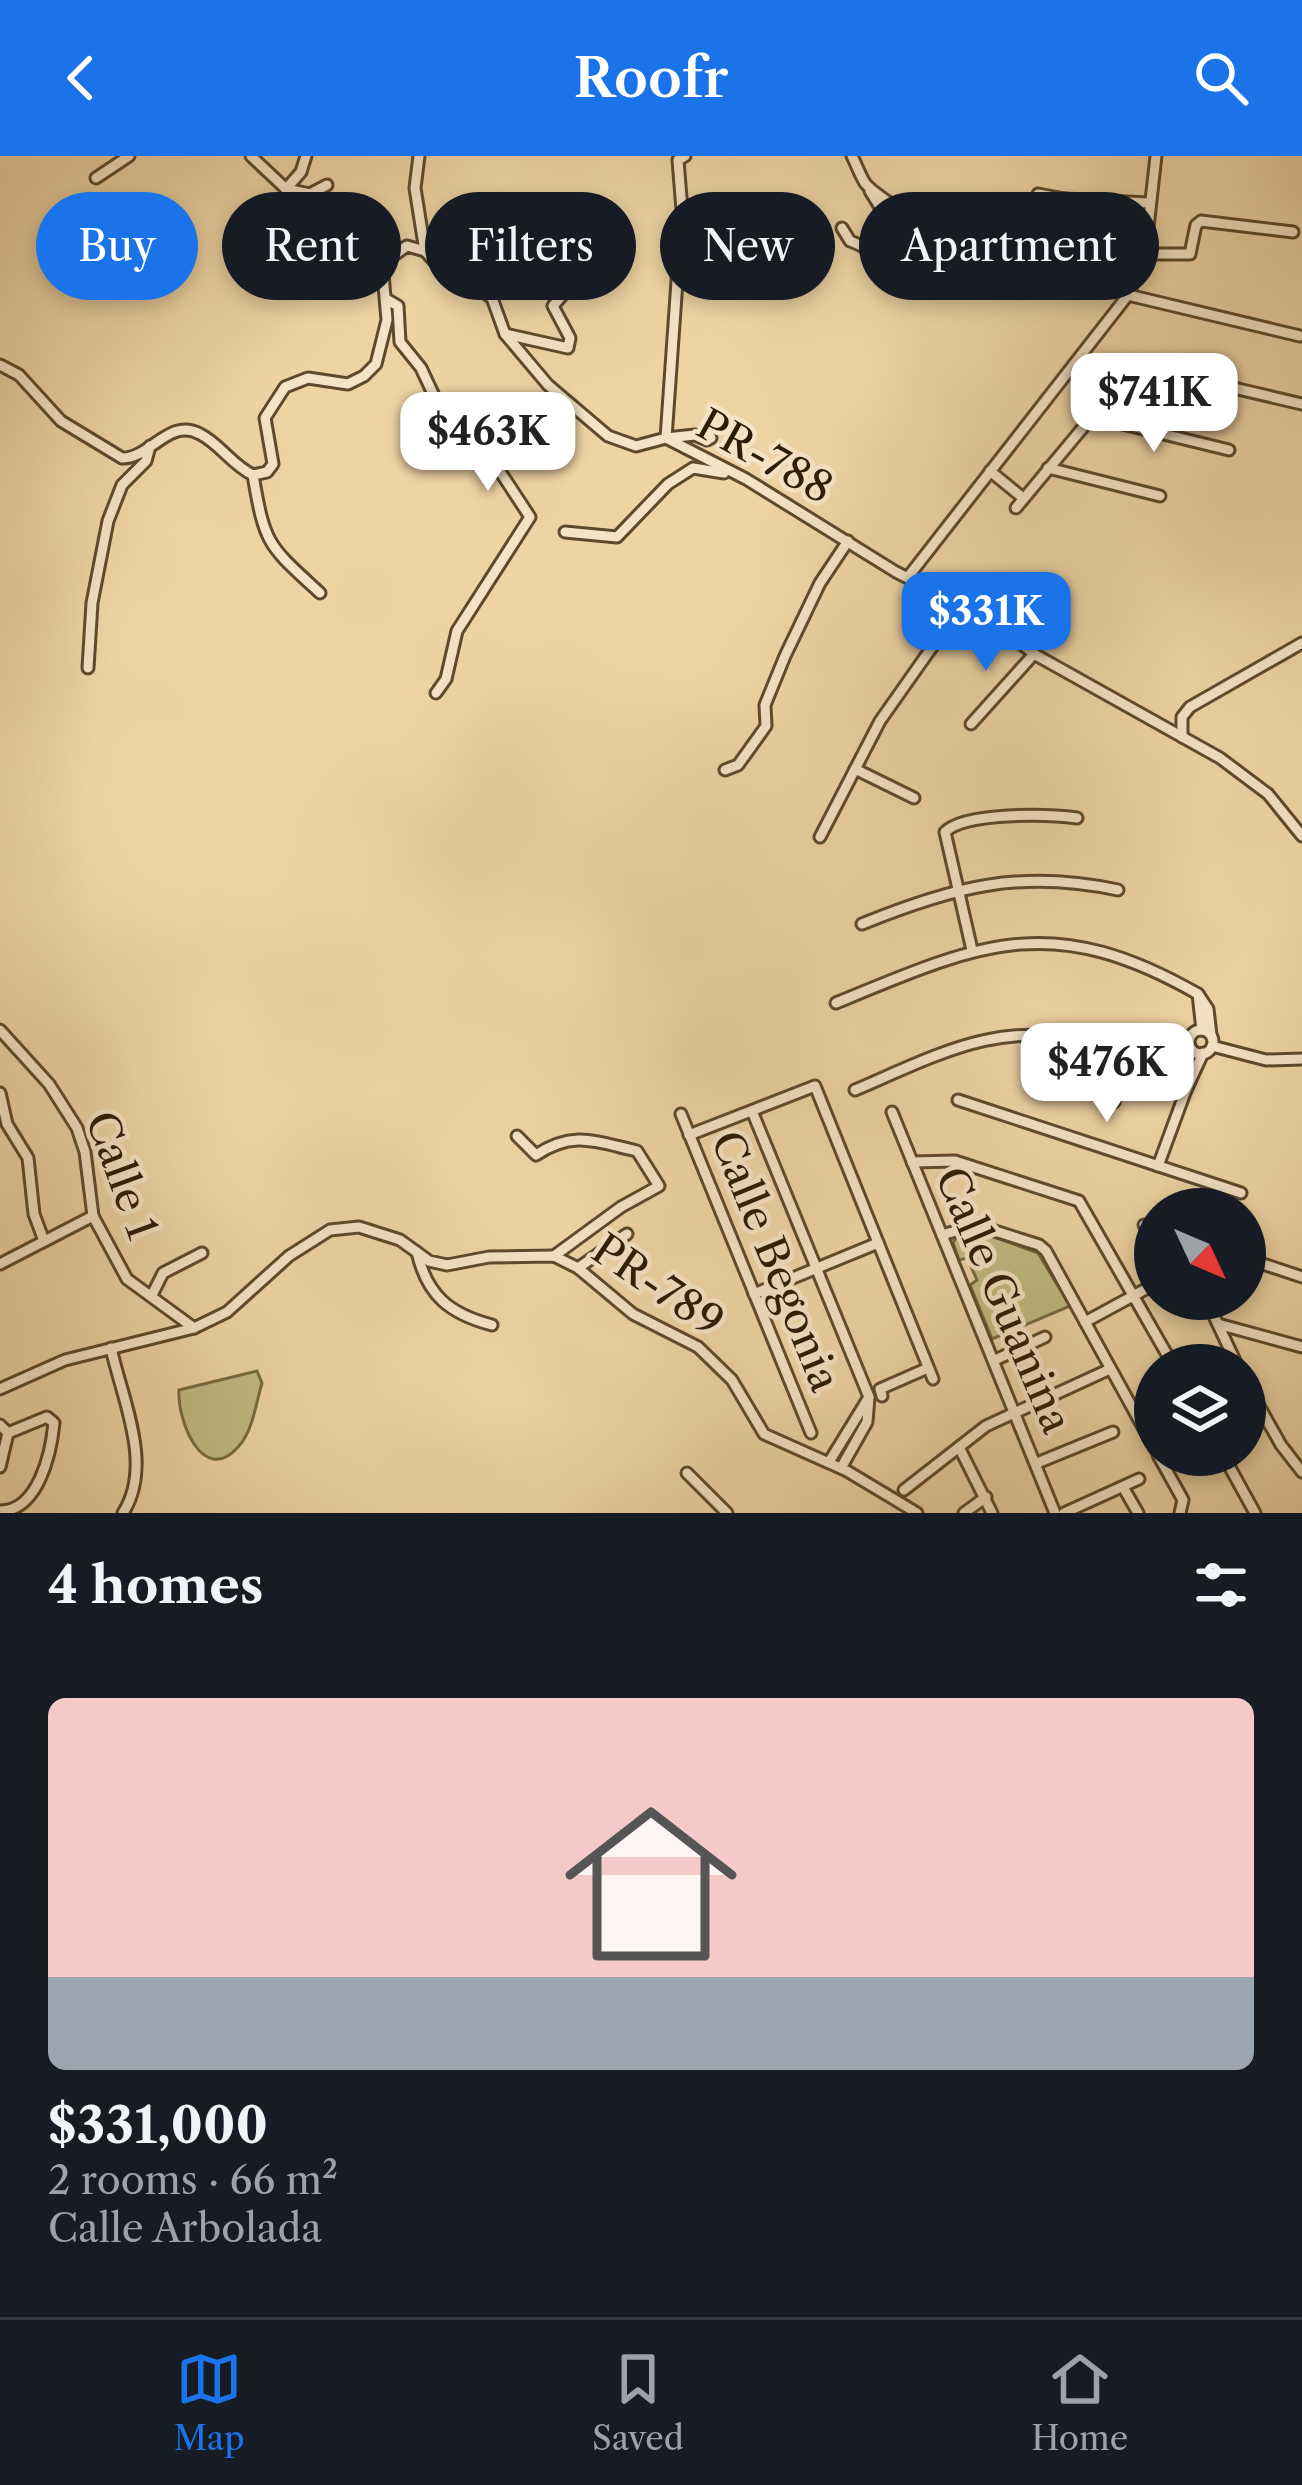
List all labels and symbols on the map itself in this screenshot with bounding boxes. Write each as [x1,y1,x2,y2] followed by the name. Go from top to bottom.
[1070,353,1238,455] pin: $741K
[404,392,572,494] pin: $463K
[688,398,842,514] street label: PR-788
[902,572,1070,674] pin: $331K
[1023,1023,1191,1125] pin: $476K
[75,1104,169,1246] street label: Calle 1
[700,1123,852,1399] street label: Calle Begonia
[925,1159,1084,1441] street label: Calle Guanina
[1134,1188,1266,1320] north arrow
[583,1222,733,1348] street label: PR-789

